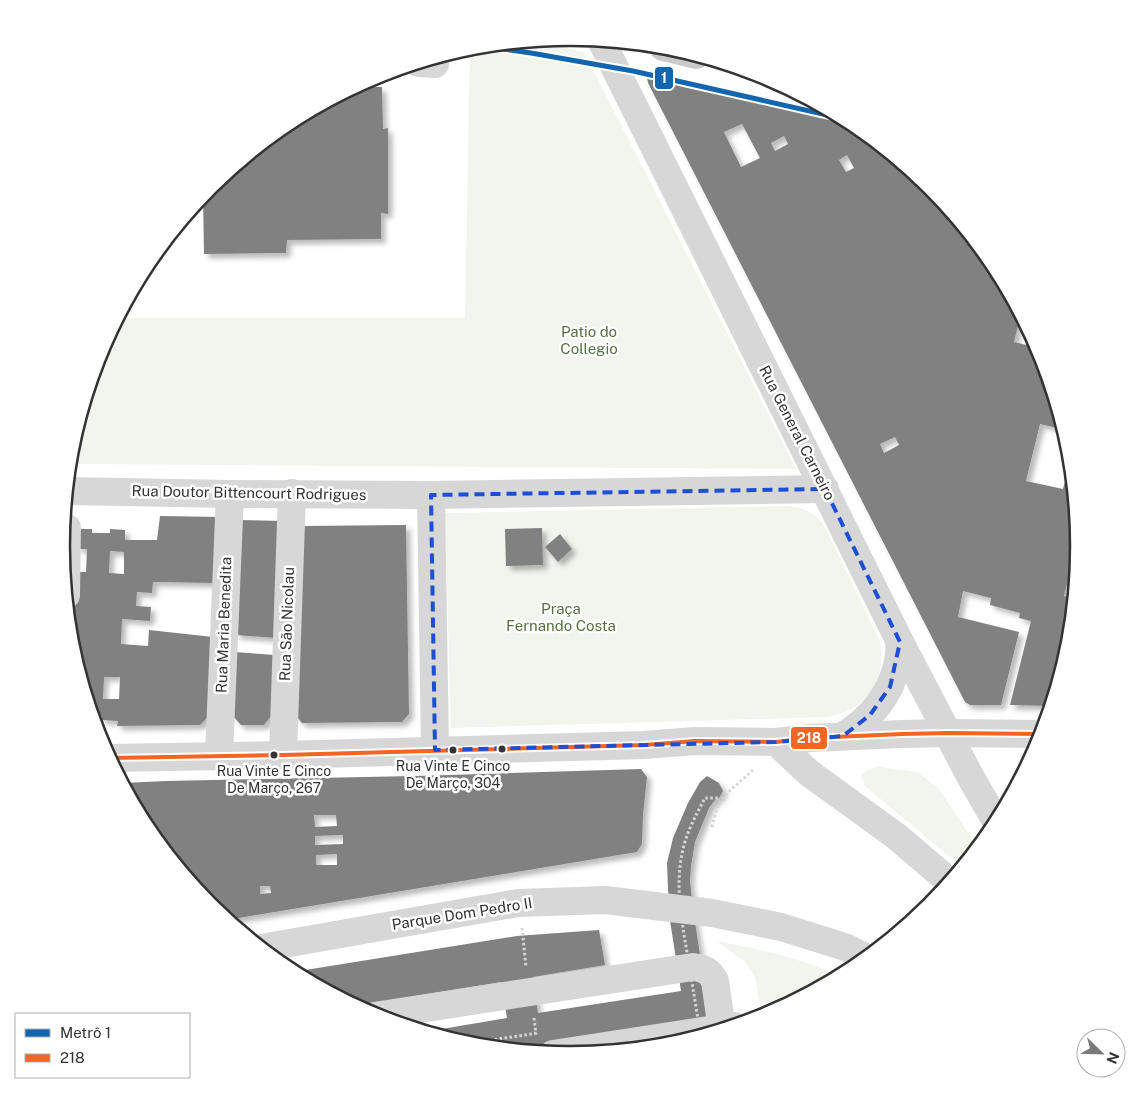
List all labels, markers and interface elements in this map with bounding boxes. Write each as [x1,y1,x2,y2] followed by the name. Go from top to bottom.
[654,66,674,90] line badge: 1
[661,70,667,86] text: 1
[560,323,618,357] park label: Patio do Collegio
[756,363,839,503] street label: Rua General Carneiro
[131,482,367,503] street label: Rua Doutor Bittencourt Rodrigues
[213,557,234,693] street label: Rua Maria Benedita
[276,567,297,681] street label: Rua São Nicolau
[506,600,616,634] park label: Praça Fernando Costa
[790,726,828,750] line badge: 218
[797,730,821,746] text: 218
[497,744,507,754] unlabelled marker
[448,745,458,755] marker: Rua Vinte E Cinco De Março, 304
[269,750,279,760] marker: Rua Vinte E Cinco De Março, 267
[396,758,510,791] place label: Rua Vinte E Cinco De Março, 304
[217,763,331,796] place label: Rua Vinte E Cinco De Março, 267
[391,894,533,933] street label: Parque Dom Pedro II
[15,1013,190,1078] legend
[60,1024,111,1041] text: Metrô 1
[1076,1028,1126,1078] north arrow
[60,1049,85,1066] text: 218
[1103,1050,1122,1066] text: N

